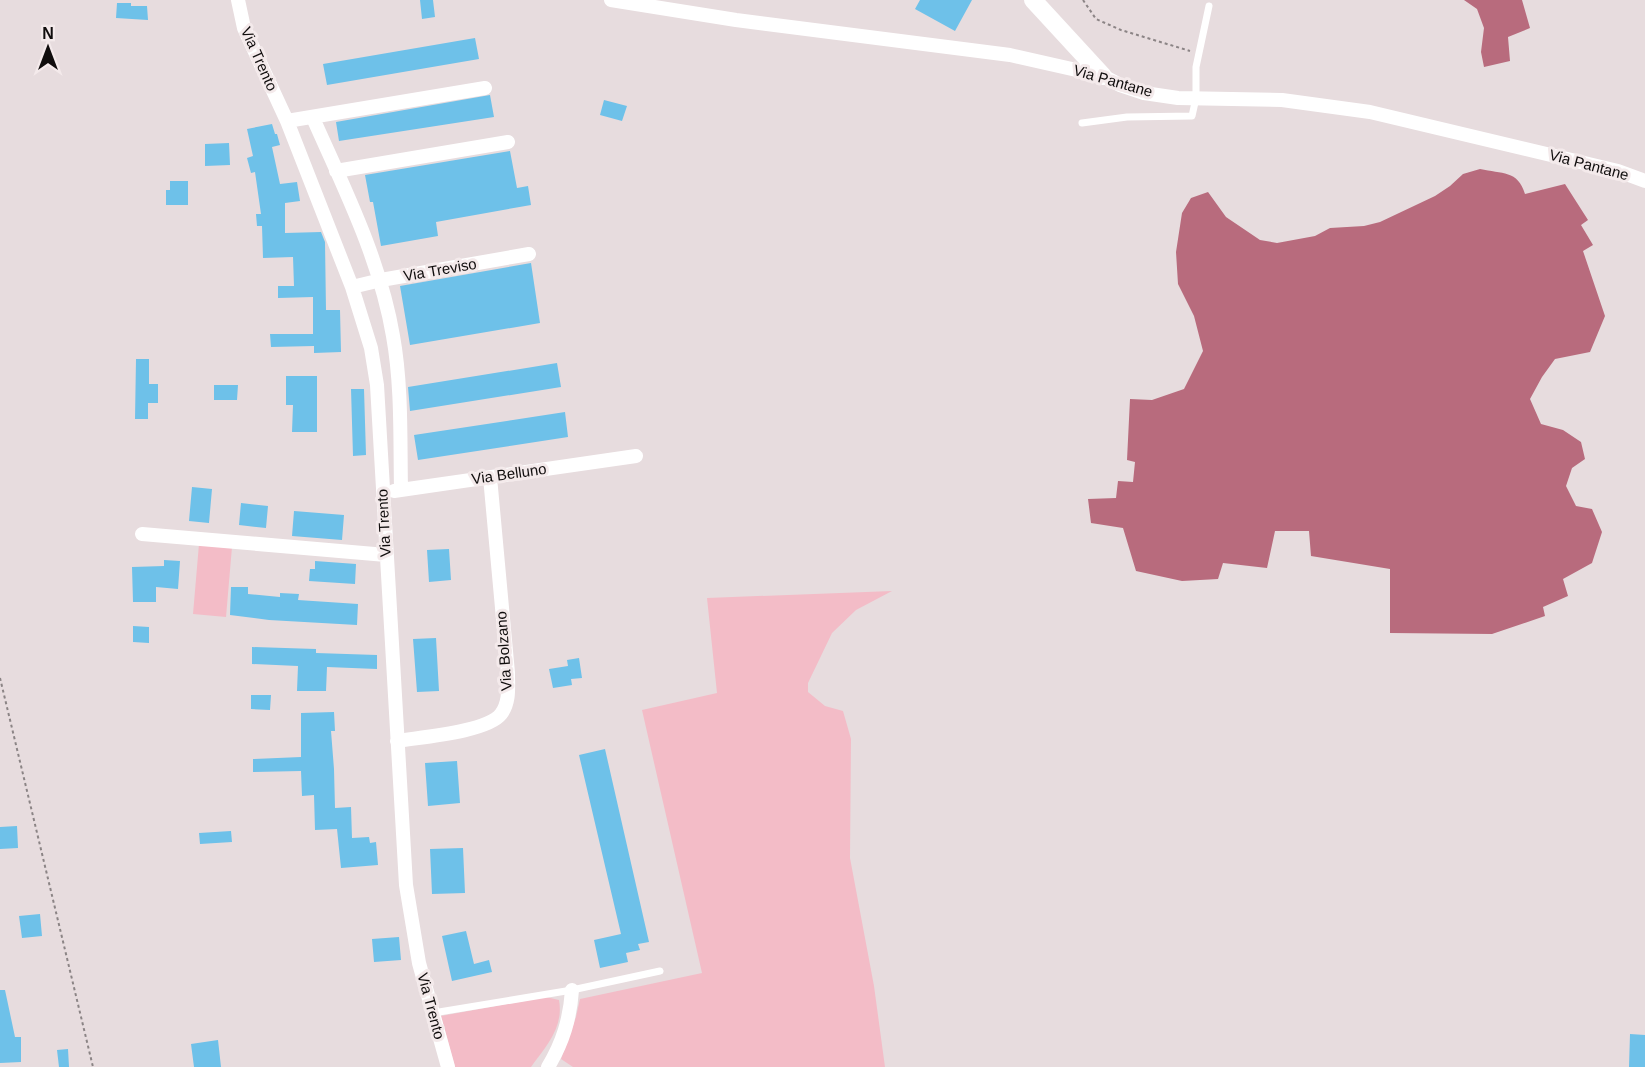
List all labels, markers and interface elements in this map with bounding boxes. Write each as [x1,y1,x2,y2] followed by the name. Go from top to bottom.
[18,18,78,78] north arrow
[238,24,281,93] street label: Via Trento
[42,25,54,42] text: N
[1072,61,1155,100] street label: Via Pantane
[1548,146,1631,183] street label: Via Pantane
[402,255,478,284] street label: Via Treviso
[470,460,548,487] street label: Via Belluno
[373,489,394,557] street label: Via Trento
[492,611,515,691] street label: Via Bolzano
[414,971,449,1041] street label: Via Trento

